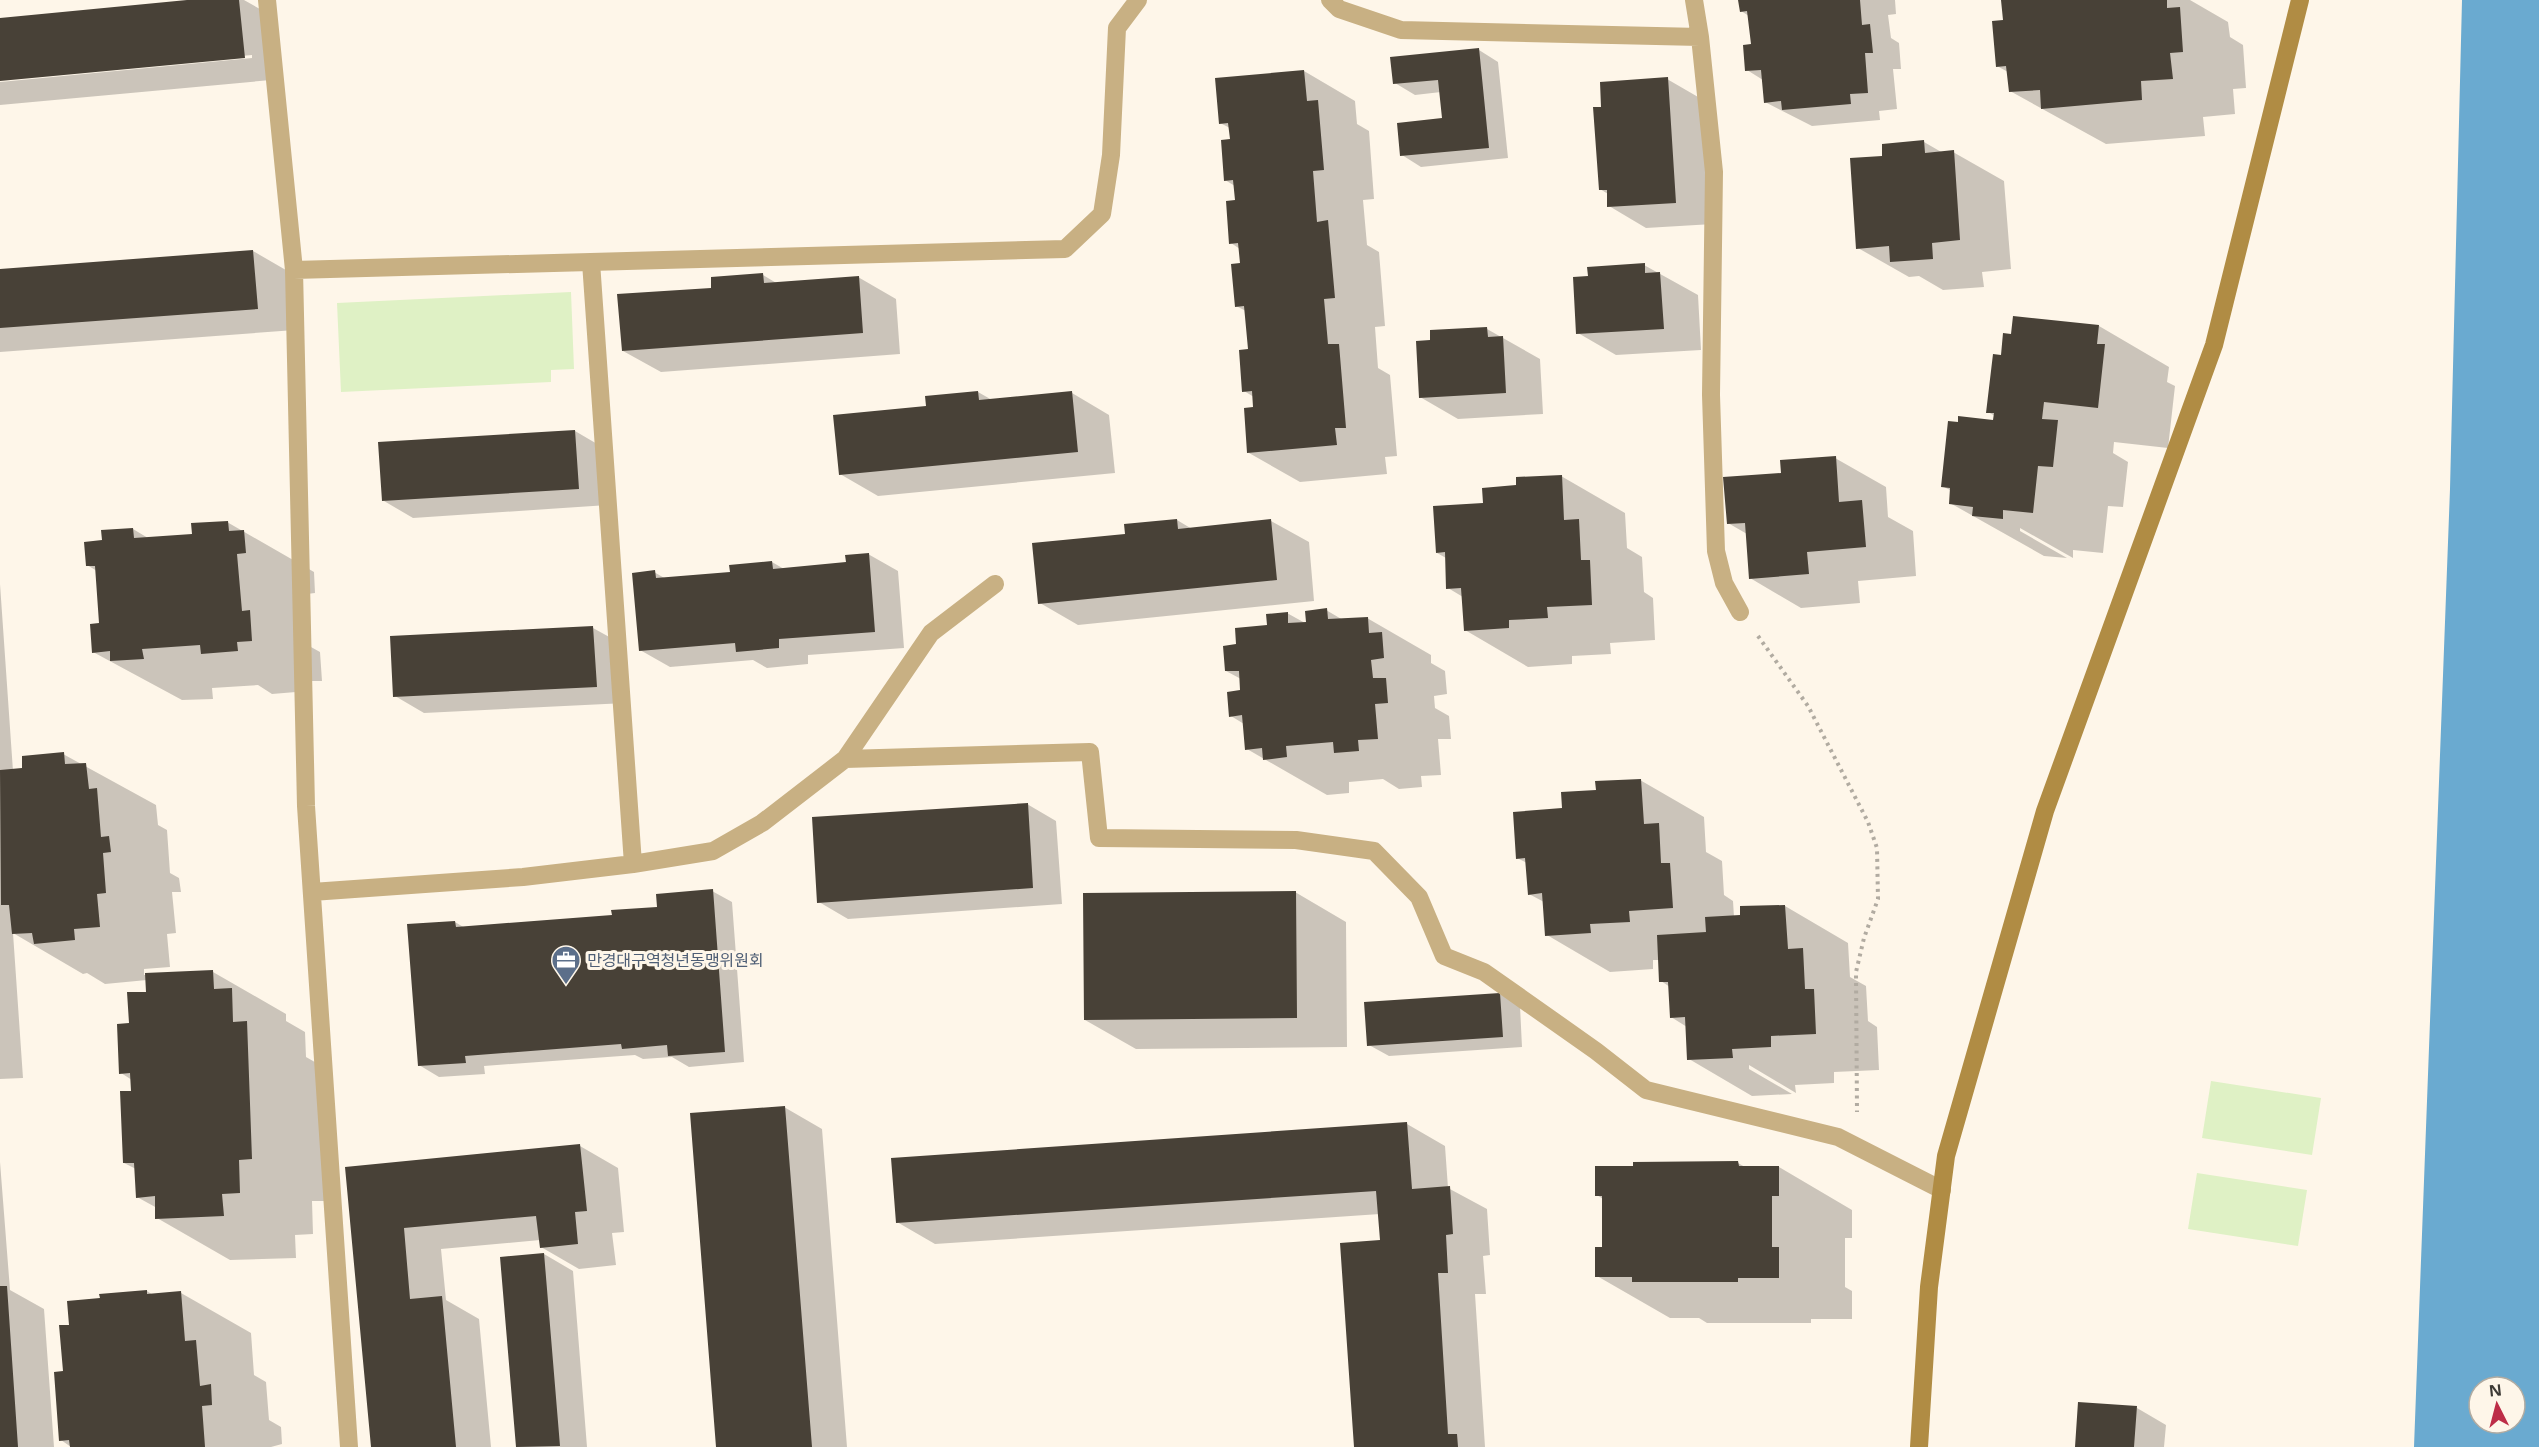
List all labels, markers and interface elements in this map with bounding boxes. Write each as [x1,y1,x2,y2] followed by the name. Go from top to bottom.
[550,944,582,986] office icon: 만경대구역청년동맹위원회
[587,949,764,971] place label: 만경대구역청년동맹위원회
[2467,1375,2527,1435] north arrow
[2488,1378,2503,1402] text: N

